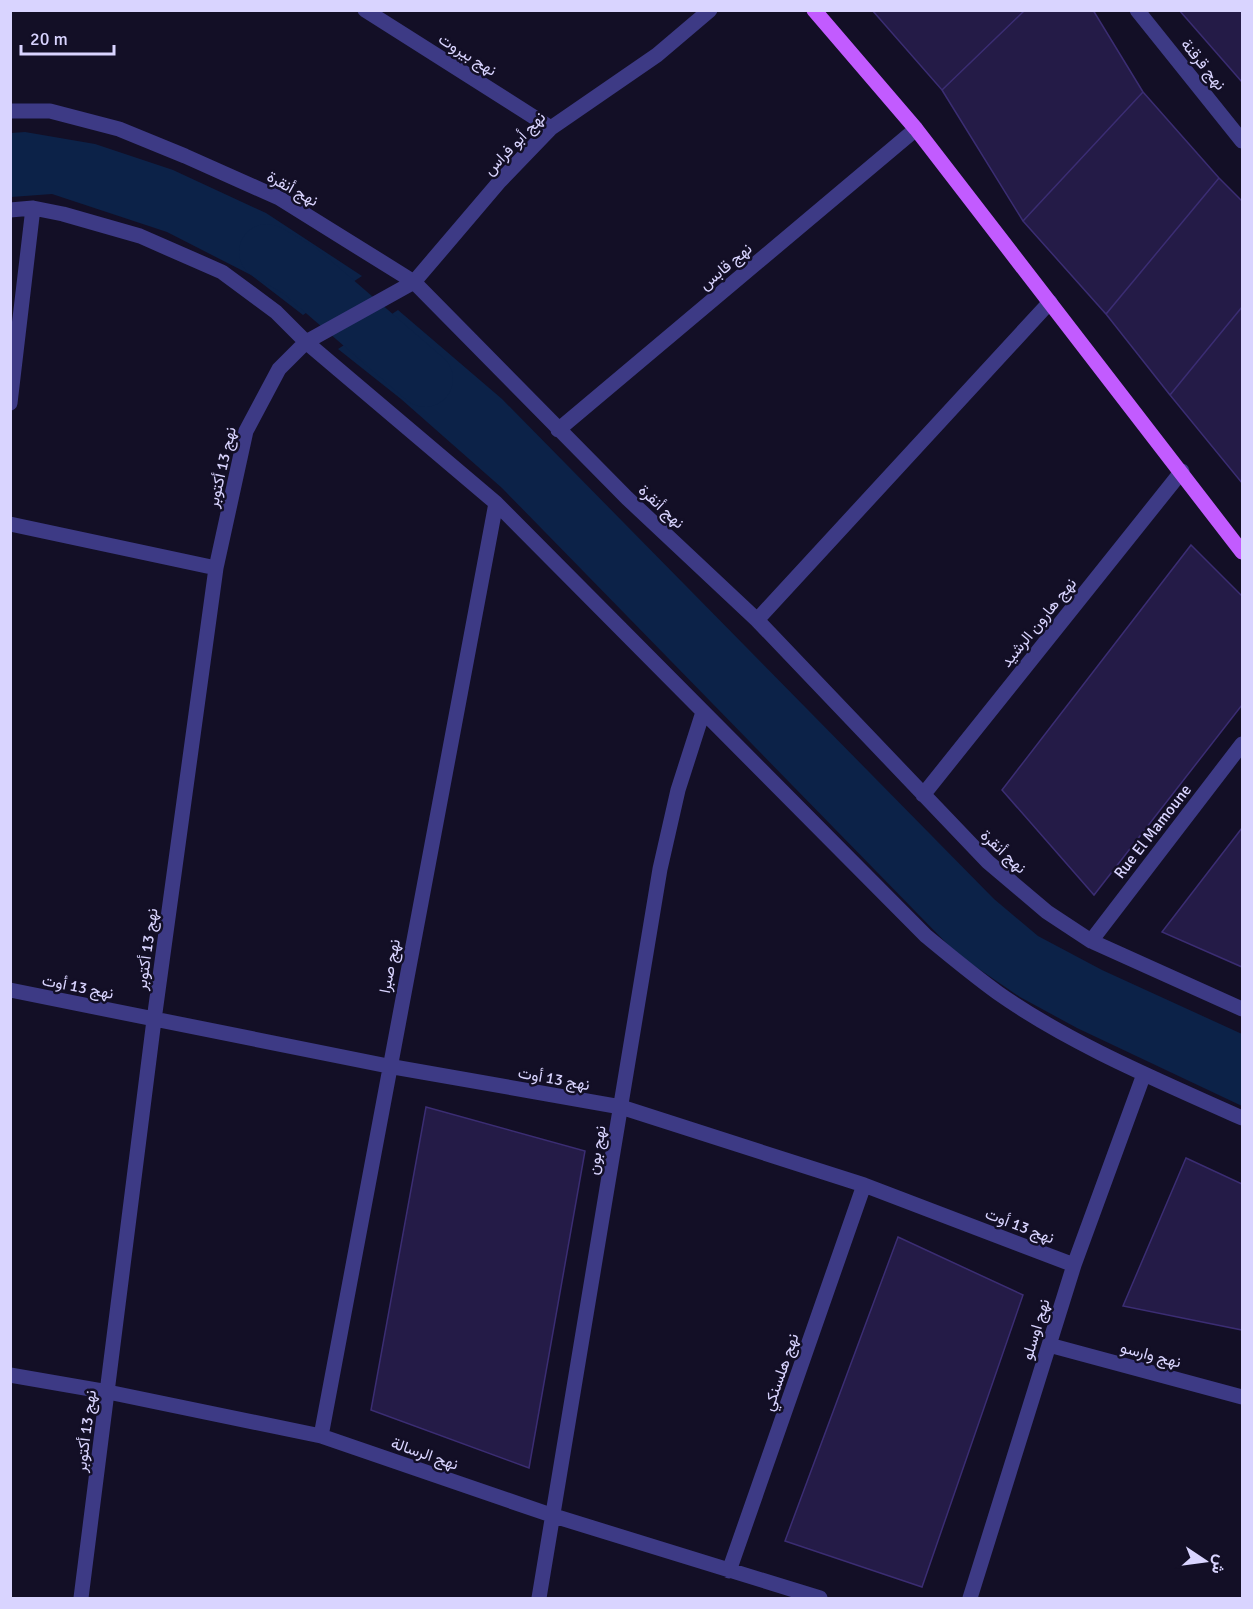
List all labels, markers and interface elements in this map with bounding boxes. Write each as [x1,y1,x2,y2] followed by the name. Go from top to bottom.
[21,18,114,56] scale bar
[30,28,68,50] text: 20 m
[434,29,500,81] street label: نهج بيروت
[1176,35,1230,95] street label: نهج قرقنة
[479,108,551,181] street label: نهج أبو فراس
[263,167,322,212] street label: نهج أنقرة
[695,239,757,295] street label: نهج قابس
[203,425,242,511] street label: نهج 13 أكتوبر
[633,480,689,534] street label: نهج أنقرة
[997,574,1082,672] street label: نهج هارون الرشيد
[1110,780,1196,883] street label: Rue El Mamoune
[975,825,1031,879] street label: نهج أنقرة
[131,907,164,992] street label: نهج 13 أكتوبر
[375,937,406,995] street label: نهج صبرا
[40,970,115,1005] street label: نهج 13 أوت
[516,1063,591,1096] street label: نهج 13 أوت
[583,1124,612,1176] street label: نهج بون
[982,1204,1057,1249] street label: نهج 13 أوت
[1017,1296,1056,1362] street label: نهج اوسلو
[758,1331,806,1415] street label: نهج هلسنكي
[1118,1337,1183,1374] street label: نهج وارسو
[71,1389,102,1474] street label: نهج 13 أكتوبر
[388,1433,461,1476] street label: نهج الرسالة
[1175,1531,1235,1591] north arrow
[1207,1553,1231,1576] text: ش

